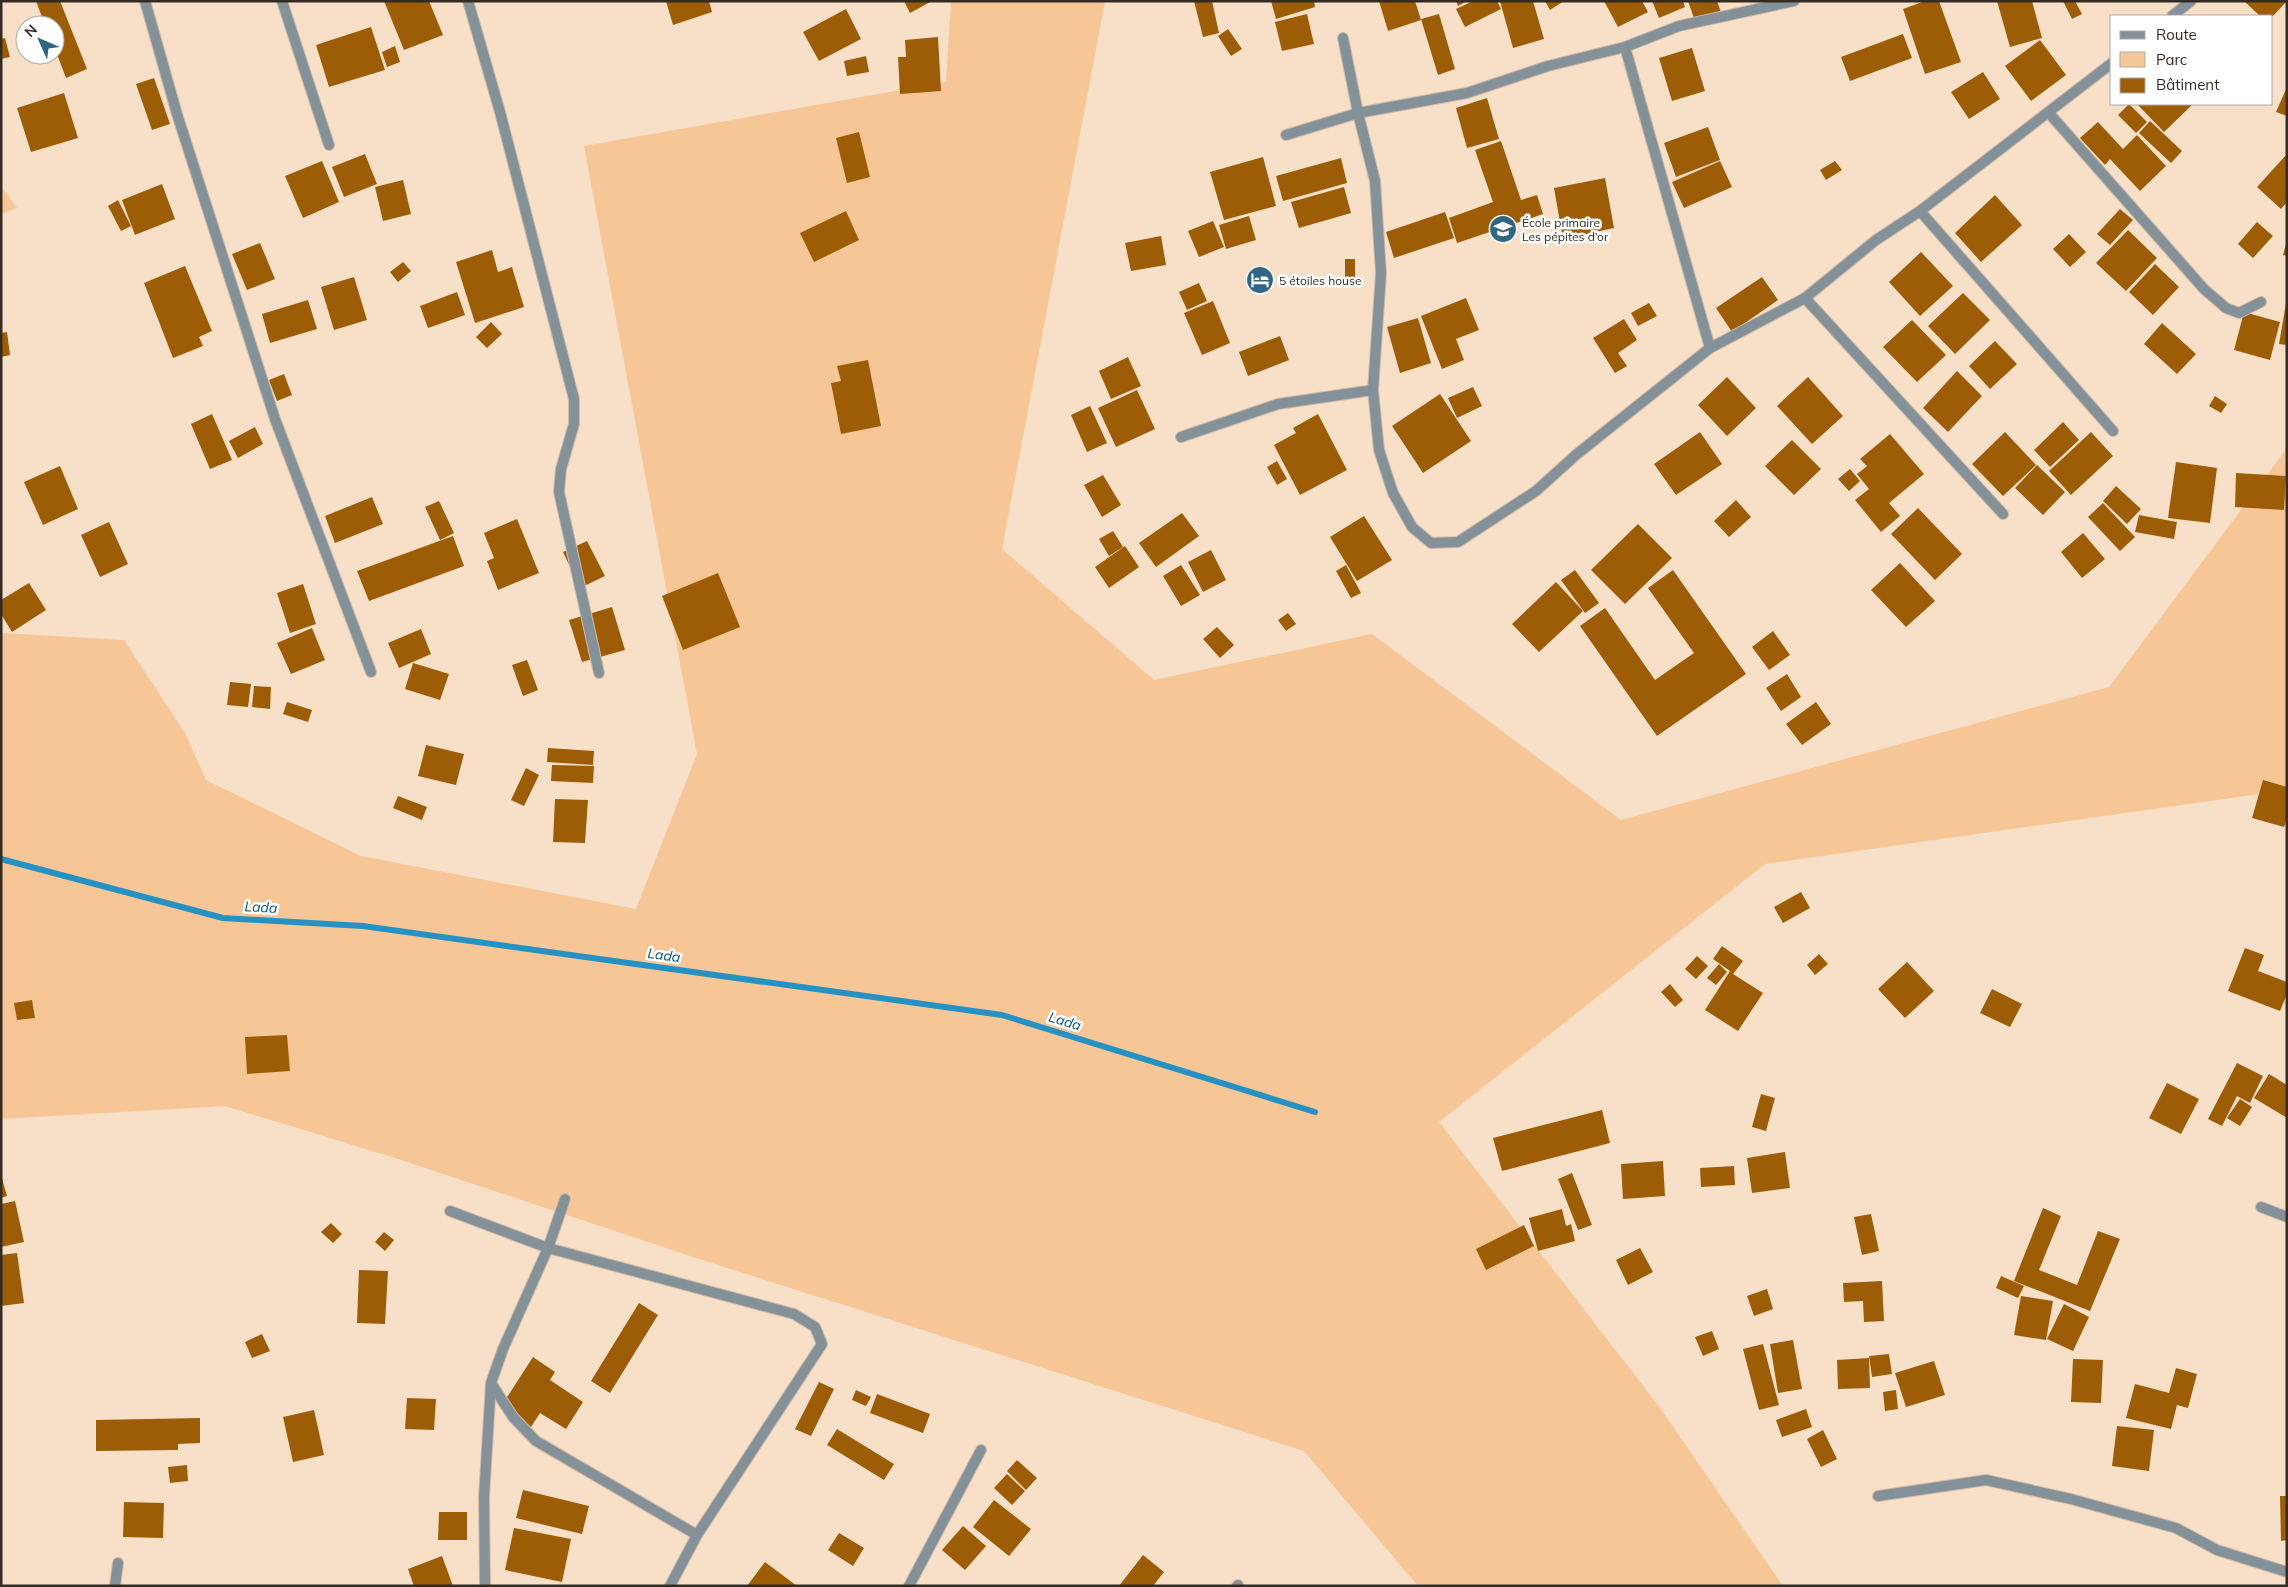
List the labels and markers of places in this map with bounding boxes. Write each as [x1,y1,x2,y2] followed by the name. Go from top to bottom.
[1488,214,1518,244] school or university icon: École primaire Les pépites d’or
[1522,215,1609,244] place label: École primaire Les pépites d’or
[1245,265,1275,295] hotel icon: 5 étoiles house
[1279,273,1361,288] place label: 5 étoiles house

